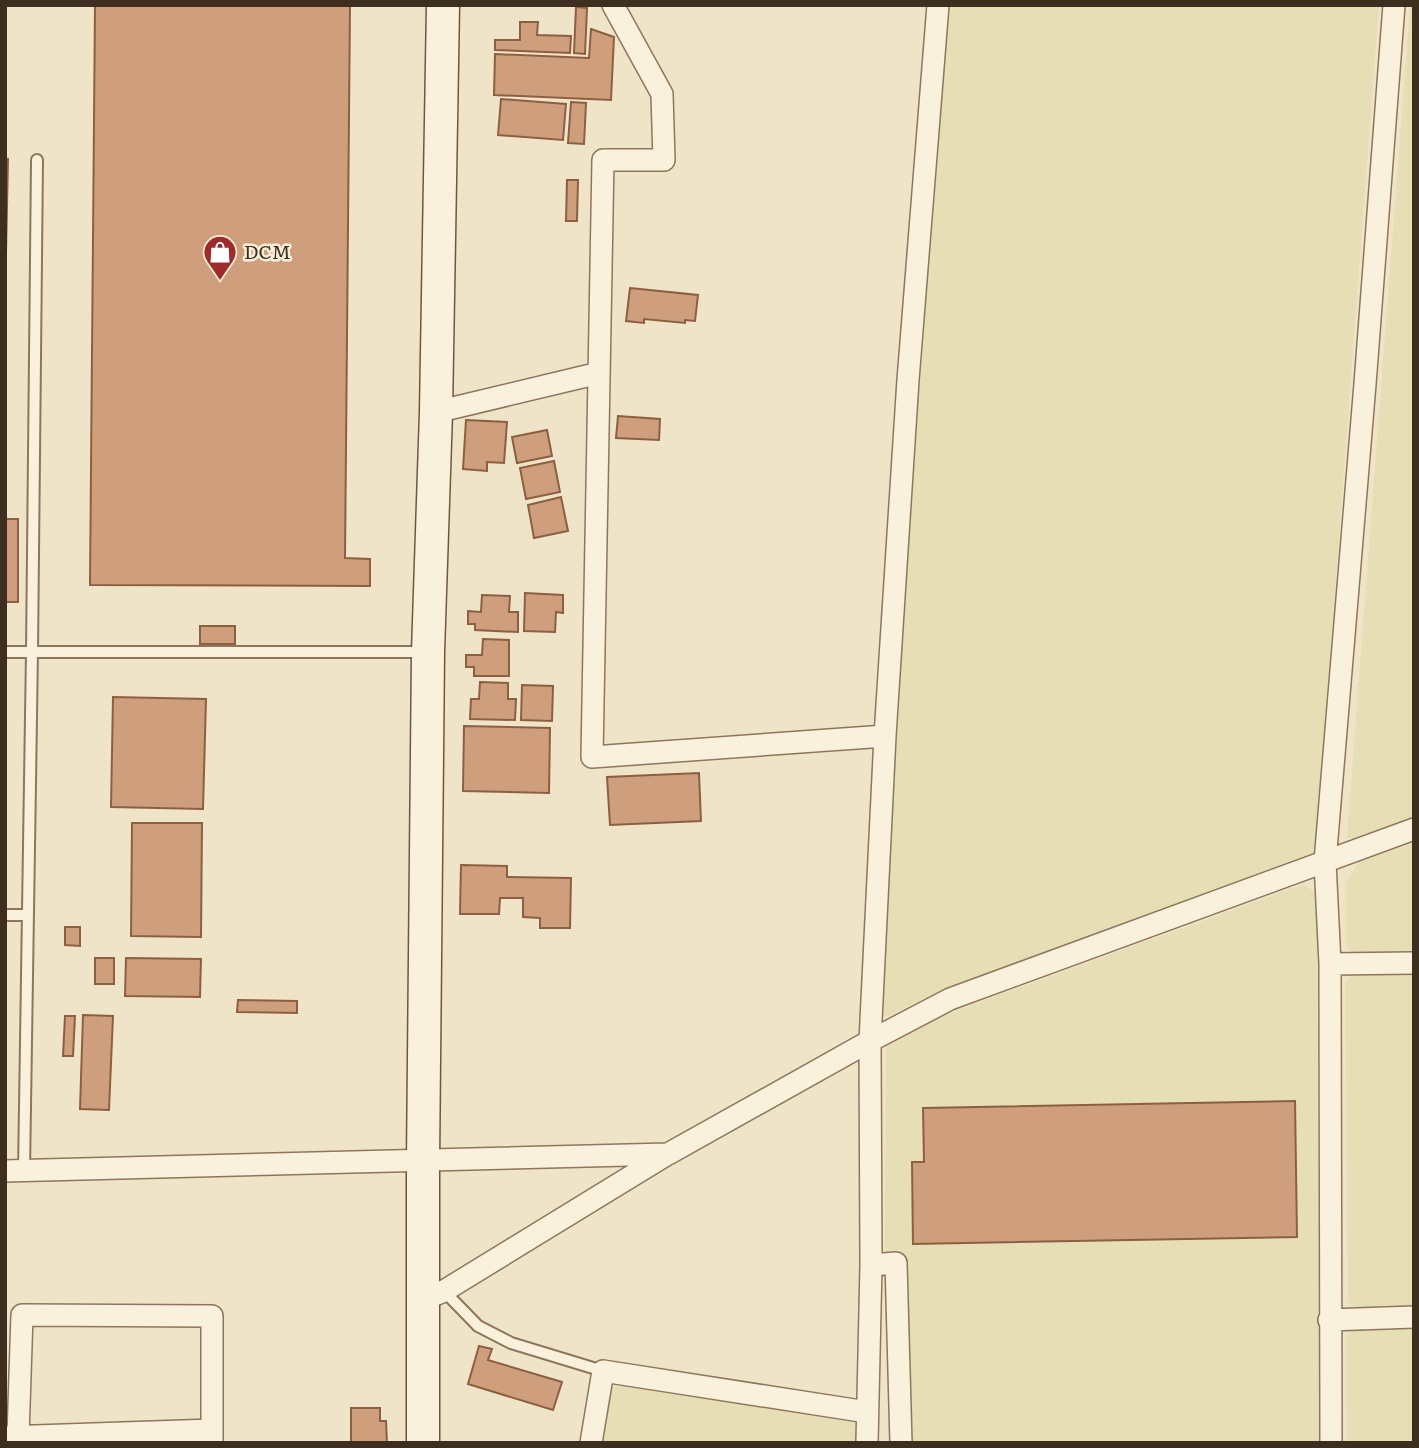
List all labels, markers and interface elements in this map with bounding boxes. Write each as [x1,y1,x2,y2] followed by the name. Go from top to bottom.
[201,233,239,282] shop icon: DCM
[244,237,291,265] place label: DCM

